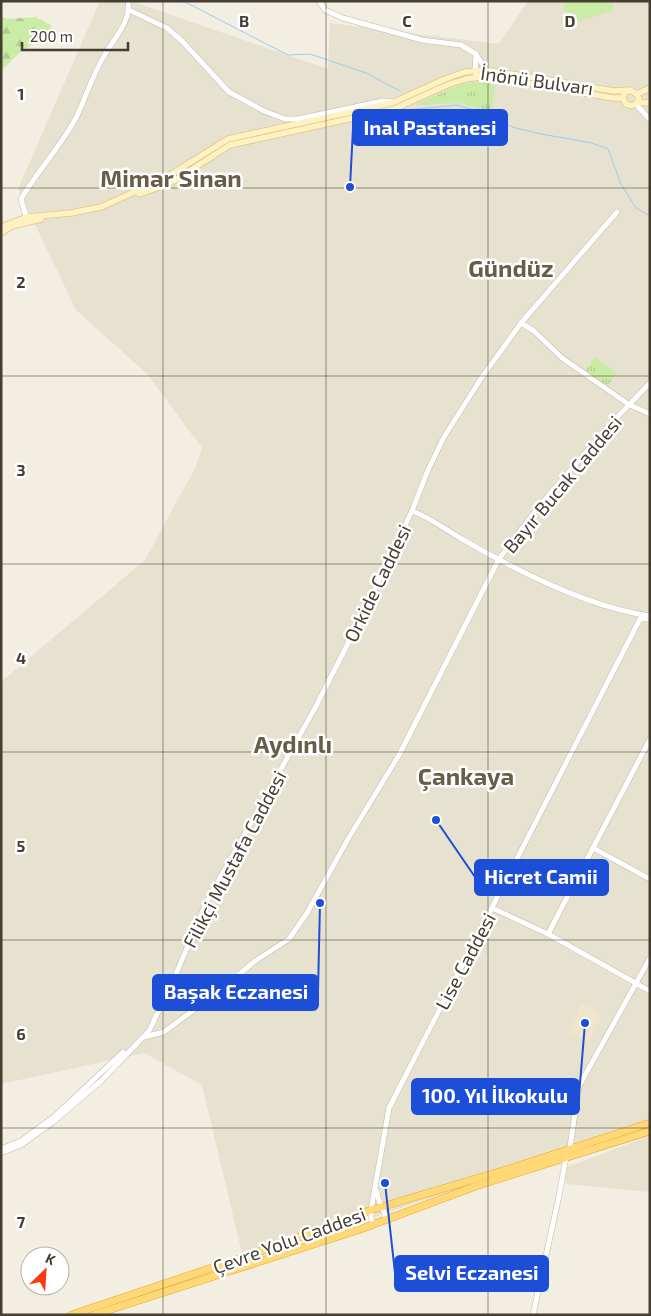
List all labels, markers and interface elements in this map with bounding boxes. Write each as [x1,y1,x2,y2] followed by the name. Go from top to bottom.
[239,11,249,30] text: B
[402,11,412,30] text: C
[565,11,576,30] text: D
[22,20,129,52] scale bar
[30,27,73,45] text: 200 m
[479,61,595,99] street label: İnönü Bulvarı
[18,84,24,103] text: 1
[353,110,507,145] callout: Inal Pastanesi
[363,115,497,139] text: Inal Pastanesi
[100,163,242,192] district label: Mimar Sinan
[468,253,554,282] district label: Gündüz
[16,272,26,291] text: 2
[498,411,626,557] street label: Bayır Bucak Caddesi
[16,460,26,479] text: 3
[339,521,415,645] street label: Orkide Caddesi
[16,648,26,667] text: 4
[254,729,332,758] district label: Aydınlı
[418,761,514,792] district label: Çankaya
[178,767,291,952] street label: Filikçi Mustafa Caddesi
[17,836,26,855] text: 5
[475,860,608,895] callout: Hicret Camii
[484,864,598,888] text: Hicret Camii
[430,909,500,1013] street label: Lise Caddesi
[153,975,318,1010] callout: Başak Eczanesi
[164,979,308,1004] text: Başak Eczanesi
[16,1024,26,1043] text: 6
[412,1079,579,1114] callout: 100. Yıl İlkokulu
[422,1083,568,1107] text: 100. Yıl İlkokulu
[209,1202,369,1279] street label: Çevre Yolu Caddesi
[17,1212,26,1231] text: 7
[20,1246,70,1296] north arrow
[43,1249,58,1268] text: K
[395,1256,548,1291] callout: Selvi Eczanesi
[405,1260,539,1284] text: Selvi Eczanesi

